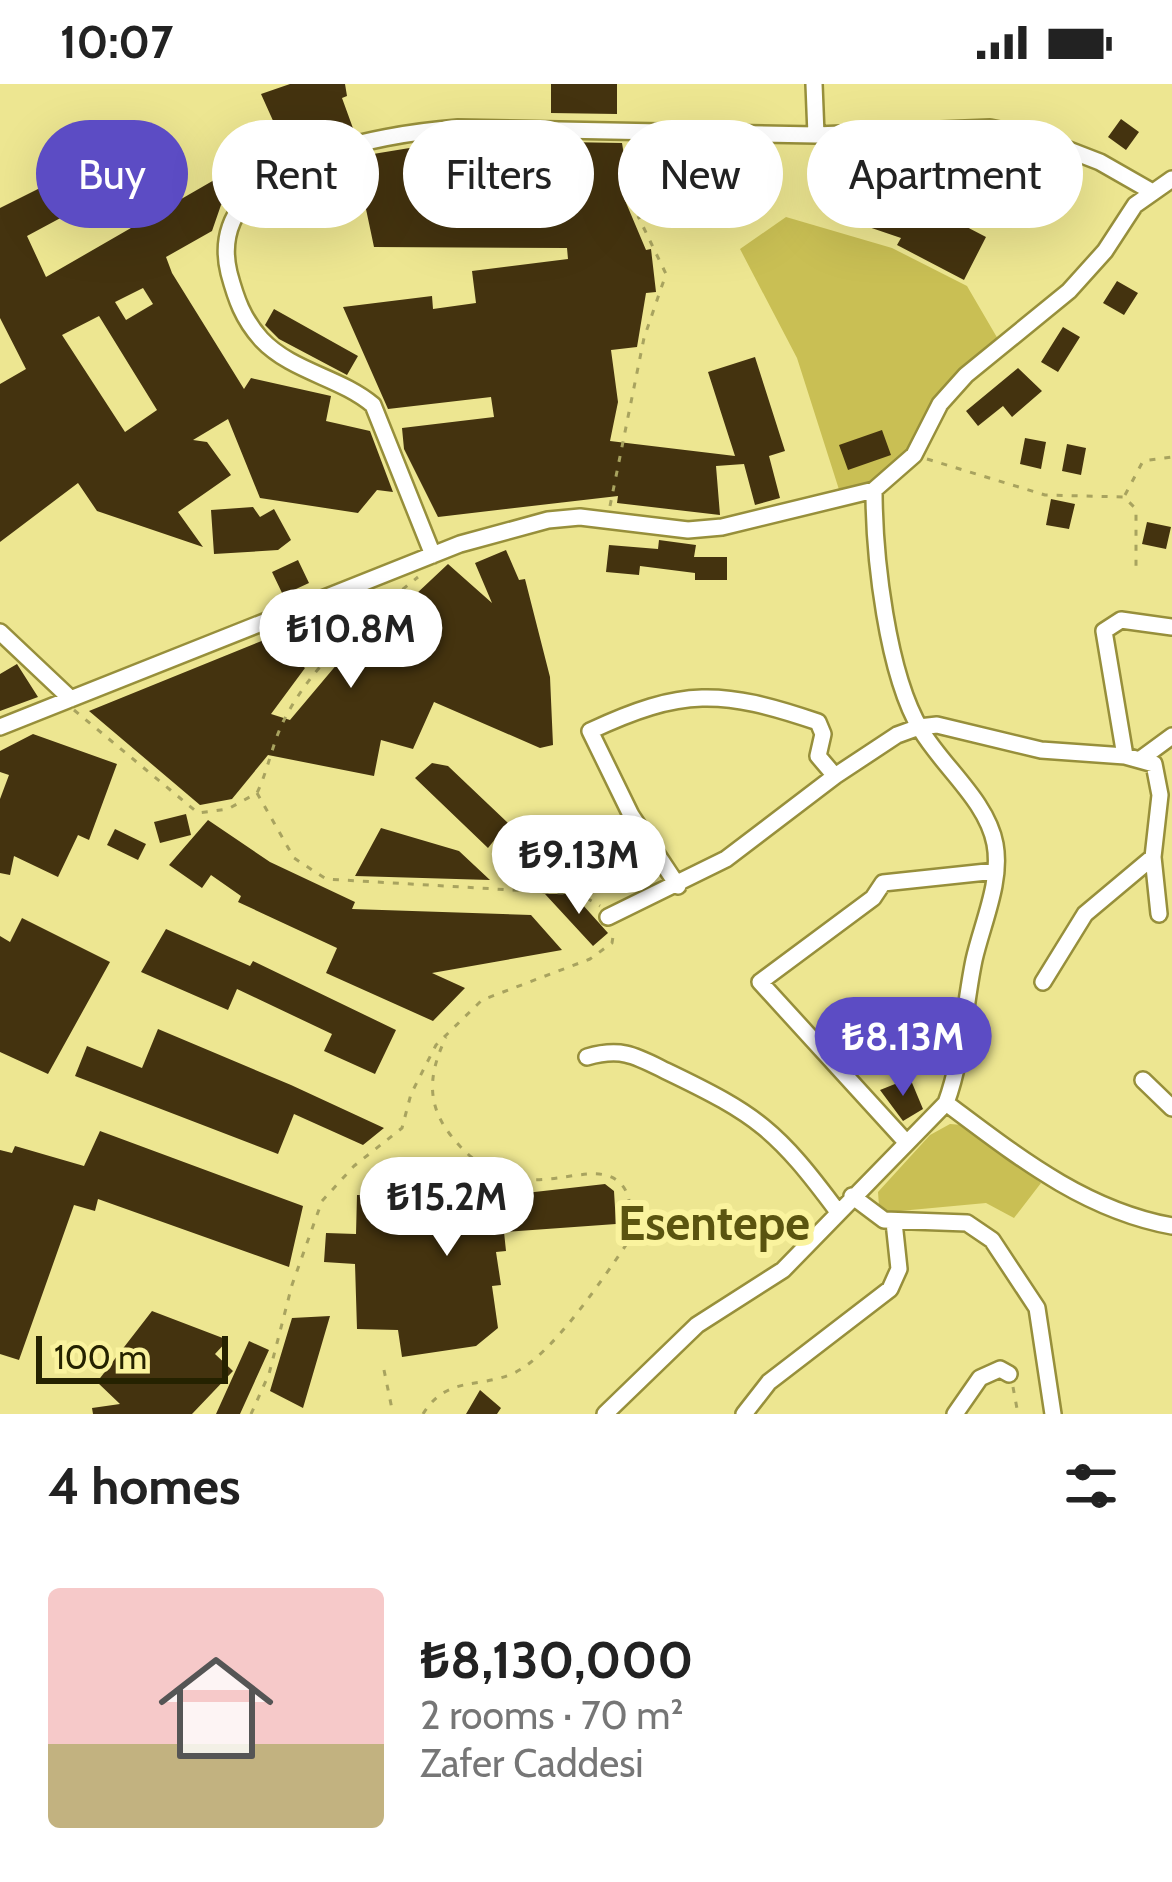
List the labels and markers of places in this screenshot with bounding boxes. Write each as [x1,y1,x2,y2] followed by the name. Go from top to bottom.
[253,589,449,691] pin: ₺10.8M
[481,815,677,917] pin: ₺9.13M
[805,997,1001,1099] pin: ₺8.13M
[349,1157,545,1259] pin: ₺15.2M

